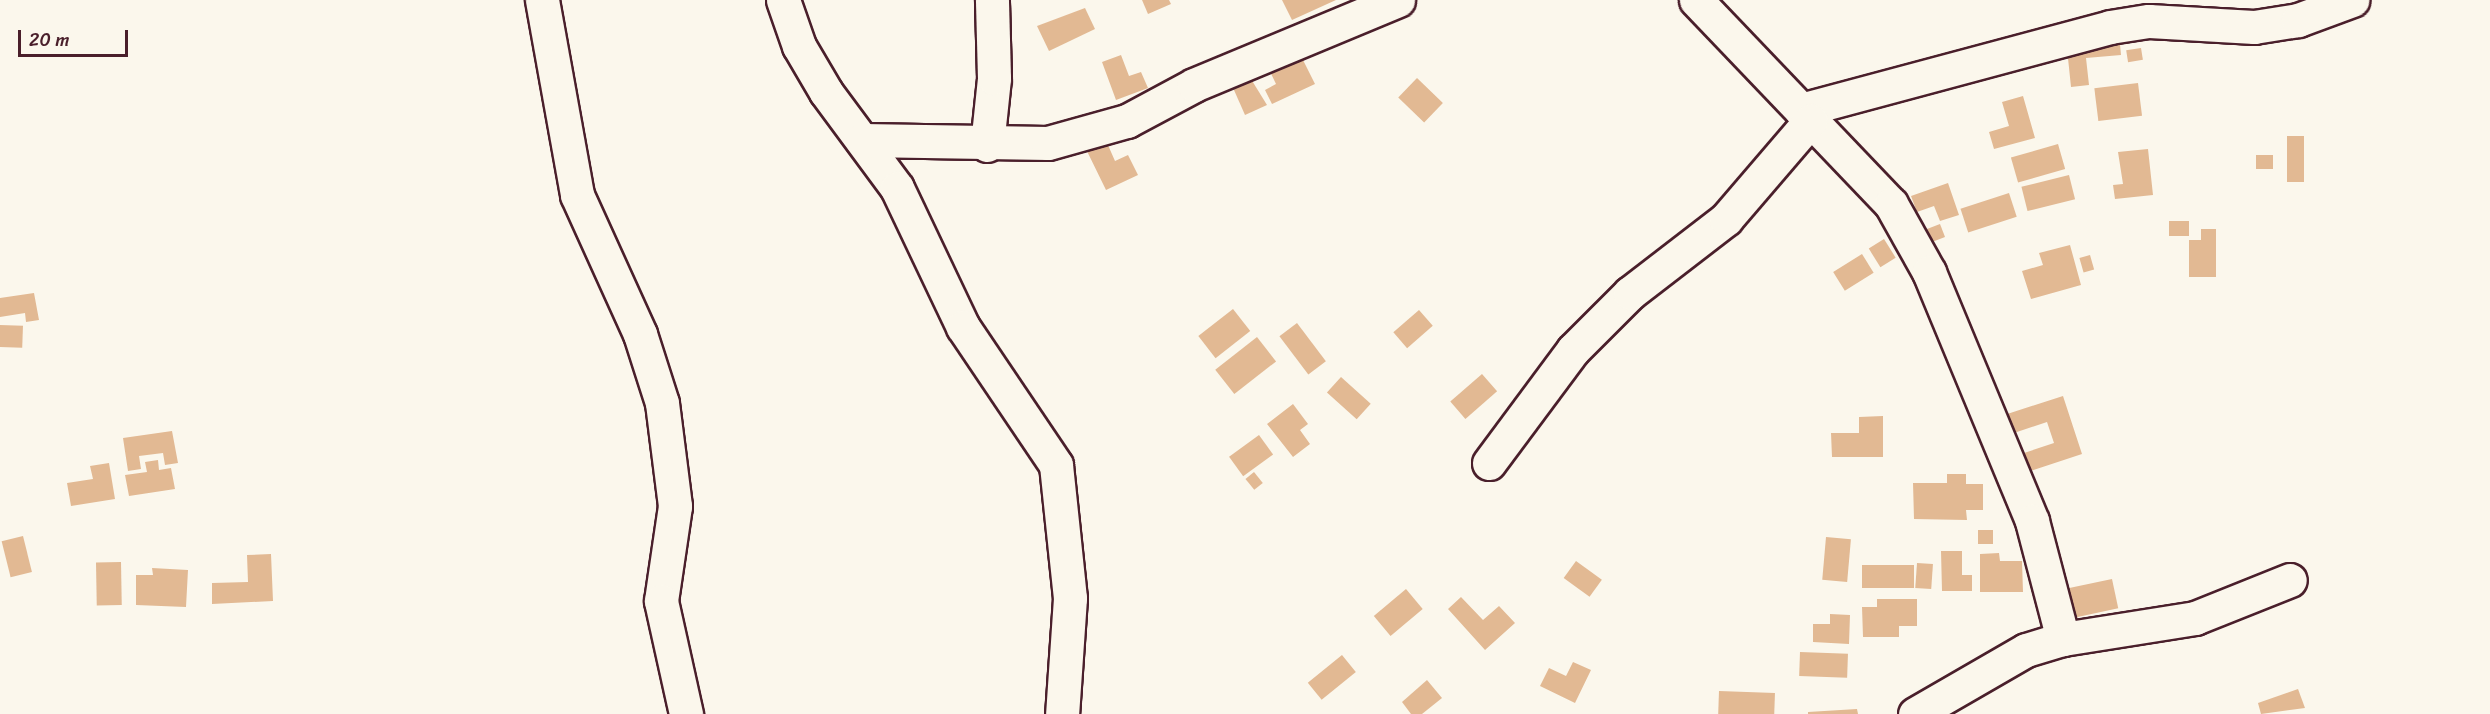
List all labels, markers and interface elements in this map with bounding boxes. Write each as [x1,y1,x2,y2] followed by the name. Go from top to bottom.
[21,18,130,56] scale bar
[29,24,69,56] text: 20 m

